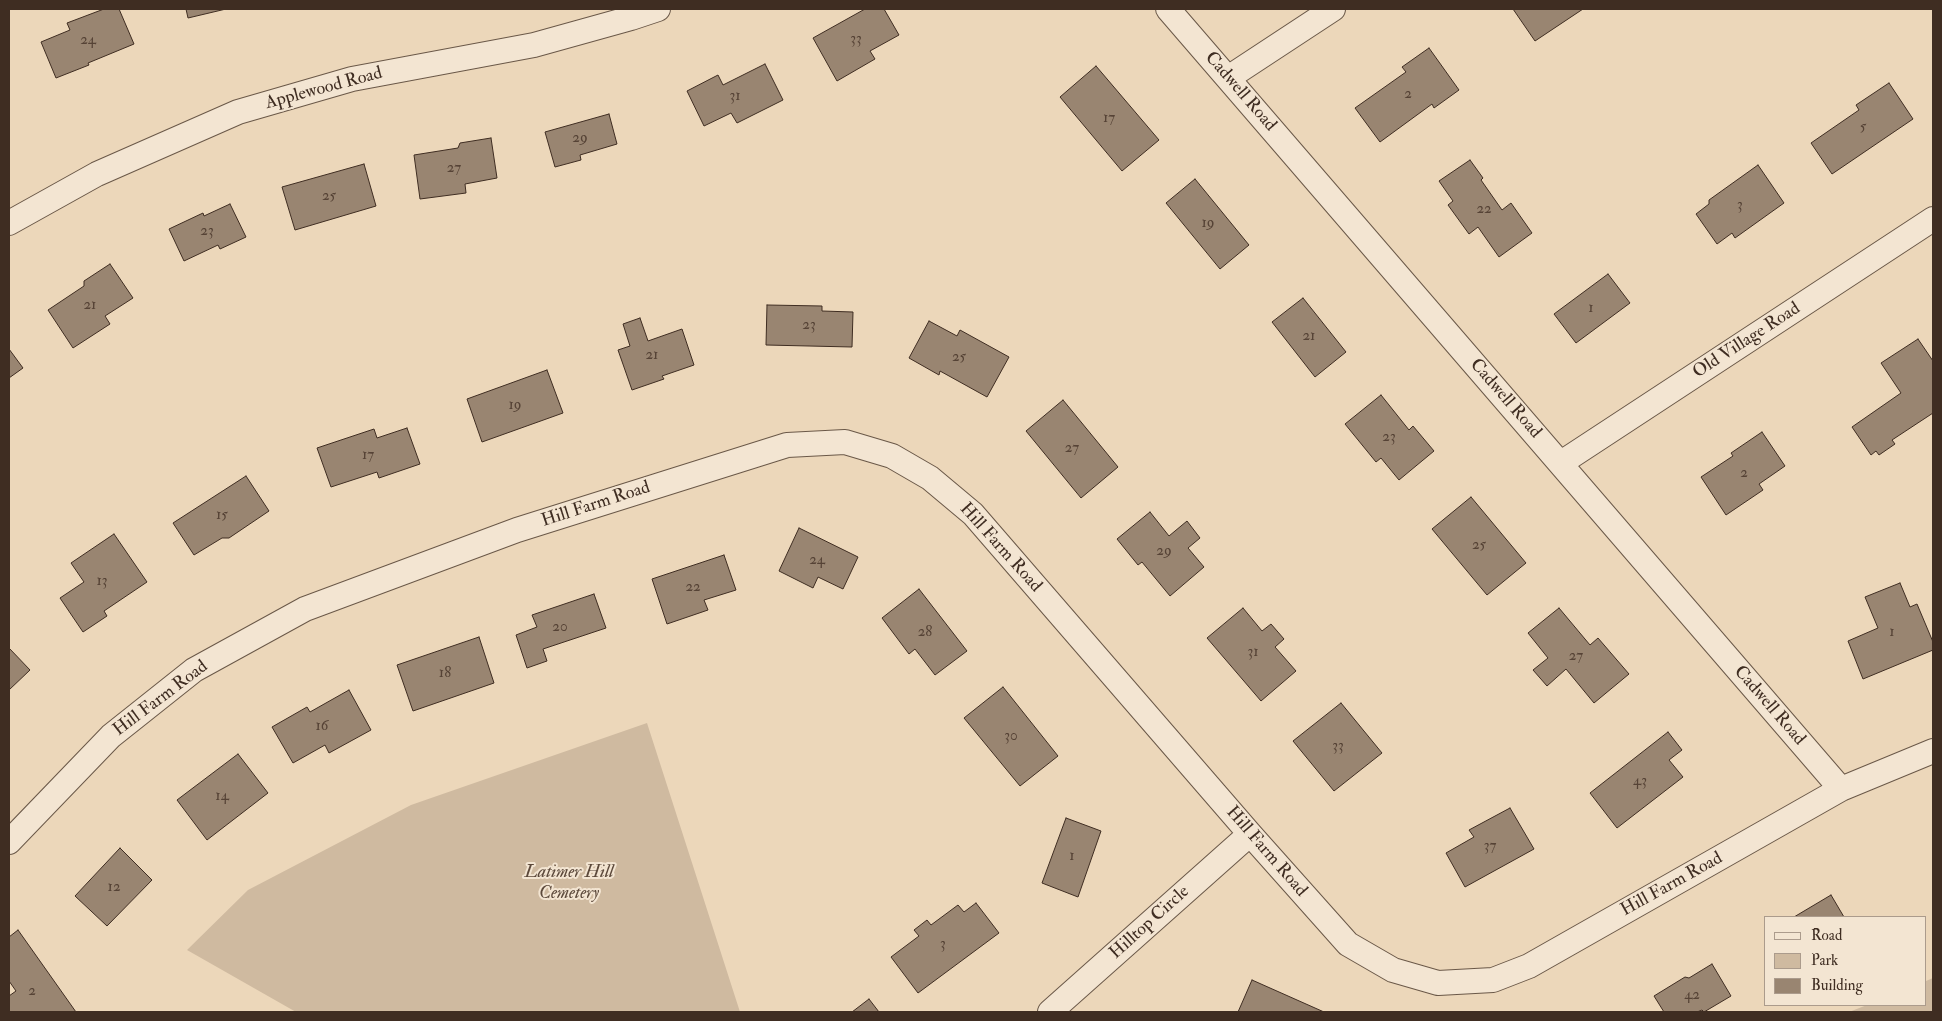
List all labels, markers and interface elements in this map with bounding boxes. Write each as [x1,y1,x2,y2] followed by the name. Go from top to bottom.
[850,31,862,49] house number: 33
[80,32,96,50] house number: 24
[1200,48,1280,136] street label: Cadwell Road
[263,63,385,115] street label: Applewood Road
[1404,86,1412,104] house number: 2
[729,88,741,106] house number: 31
[1103,110,1115,128] house number: 17
[1860,119,1866,137] house number: 5
[572,130,588,148] house number: 29
[447,160,461,178] house number: 27
[322,188,336,206] house number: 25
[1737,197,1743,215] house number: 3
[1476,201,1492,219] house number: 22
[1202,215,1214,233] house number: 19
[200,223,214,241] house number: 23
[84,297,96,315] house number: 21
[1689,298,1805,384] street label: Old Village Road
[1588,300,1594,318] house number: 1
[802,317,816,335] house number: 23
[1303,328,1315,346] house number: 21
[646,347,658,365] house number: 21
[952,349,966,367] house number: 25
[1465,355,1545,443] street label: Cadwell Road
[509,397,521,415] house number: 19
[1382,429,1396,447] house number: 23
[1065,440,1079,458] house number: 27
[362,447,374,465] house number: 17
[1740,465,1748,483] house number: 2
[539,477,653,533] street label: Hill Farm Road
[954,499,1046,597] street label: Hill Farm Road
[216,507,228,525] house number: 15
[1472,537,1486,555] house number: 25
[1156,543,1172,561] house number: 29
[809,552,825,570] house number: 24
[96,573,108,591] house number: 13
[685,579,701,597] house number: 22
[552,619,568,637] house number: 20
[918,624,932,642] house number: 28
[1889,624,1895,642] house number: 1
[1247,644,1259,662] house number: 31
[1569,648,1583,666] house number: 27
[109,656,213,742] street label: Hill Farm Road
[1729,662,1809,750] street label: Cadwell Road
[439,665,451,683] house number: 18
[316,718,328,736] house number: 16
[1004,728,1018,746] house number: 30
[1332,738,1344,756] house number: 33
[1633,773,1647,791] house number: 43
[215,788,229,806] house number: 14
[1221,802,1311,902] street label: Hill Farm Road
[1484,838,1496,856] house number: 37
[1069,848,1075,866] house number: 1
[1617,848,1727,922] street label: Hill Farm Road
[525,862,613,904] park label: Latimer Hill Cemetery
[108,879,120,897] house number: 12
[1106,882,1194,964] street label: Hilltop Circle
[1764,916,1927,1006] legend
[1811,926,1842,945] text: Road
[940,936,946,954] house number: 3
[1811,951,1838,970] text: Park
[1811,976,1863,995] text: Building
[28,983,36,1001] house number: 2
[1684,987,1700,1005] house number: 42

